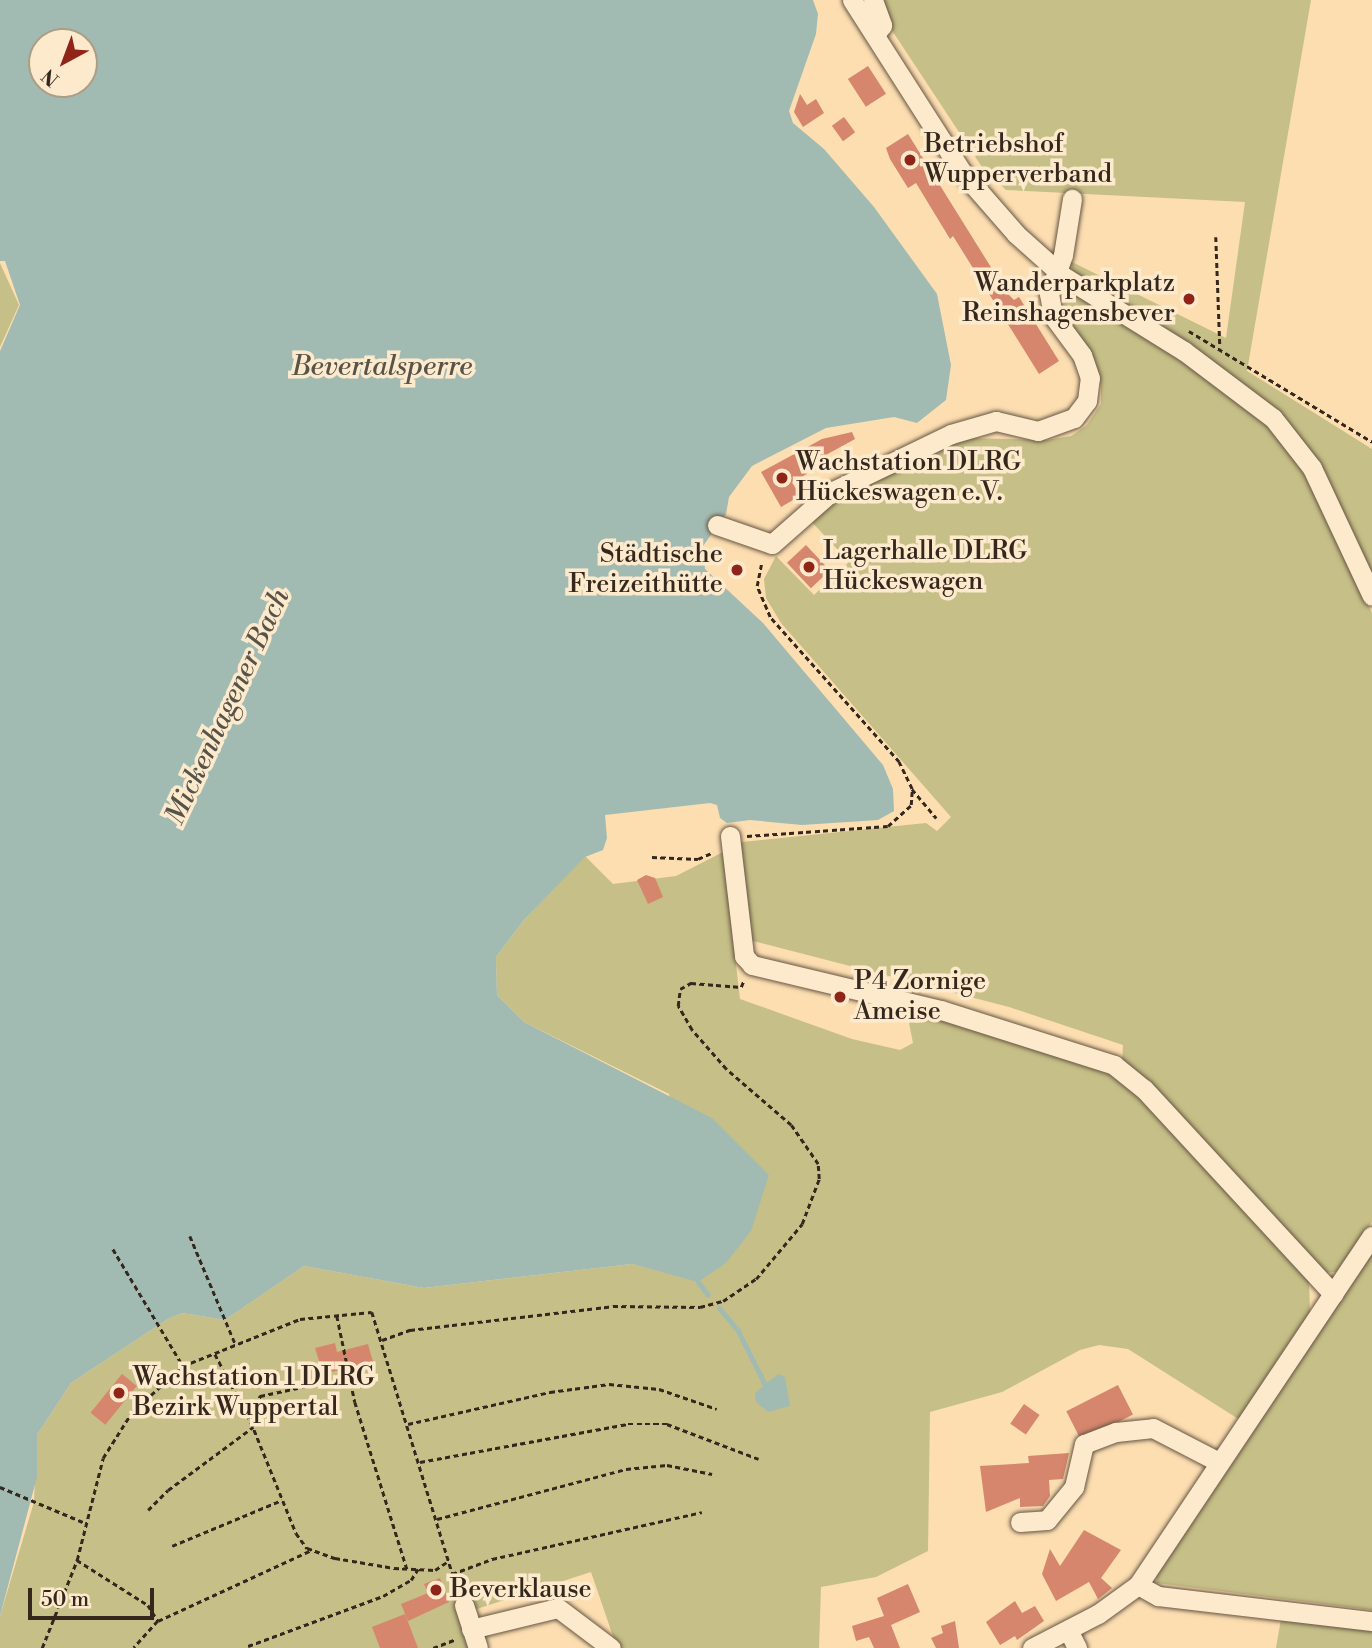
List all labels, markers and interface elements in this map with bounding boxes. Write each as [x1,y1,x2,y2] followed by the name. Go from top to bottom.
[28,28,98,98] north arrow
[37,63,64,91] text: N
[924,129,1112,190] place label: Betriebshof Wupperverband
[902,152,918,168] marker: Betriebshof Wupperverband
[962,268,1175,330] place label: Wanderparkplatz Reinshagensbever
[1181,291,1197,307] marker: Wanderparkplatz Reinshagensbever
[292,350,472,384] water label: Bevertalsperre
[796,447,1021,508] place label: Wachstation DLRG Hückeswagen e.V.
[774,470,790,486] marker: Wachstation DLRG Hückeswagen e.V.
[823,536,1027,598] place label: Lagerhalle DLRG Hückeswagen
[568,539,723,600] place label: Städtische Freizeithütte
[801,559,817,575] marker: Lagerhalle DLRG Hückeswagen
[729,562,745,578] marker: Städtische Freizeithütte
[159,584,297,830] water label: Mickenhagener Bach
[854,966,986,1028] place label: P4 Zornige Ameise
[832,989,848,1005] marker: P4 Zornige Ameise
[133,1362,375,1424] place label: Wachstation 1 DLRG Bezirk Wuppertal
[111,1385,127,1401] marker: Wachstation 1 DLRG Bezirk Wuppertal
[32,1574,158,1618] scale bar
[450,1574,592,1606] place label: Beverklause
[428,1582,444,1598] marker: Beverklause
[41,1587,89,1613] text: 50 m

